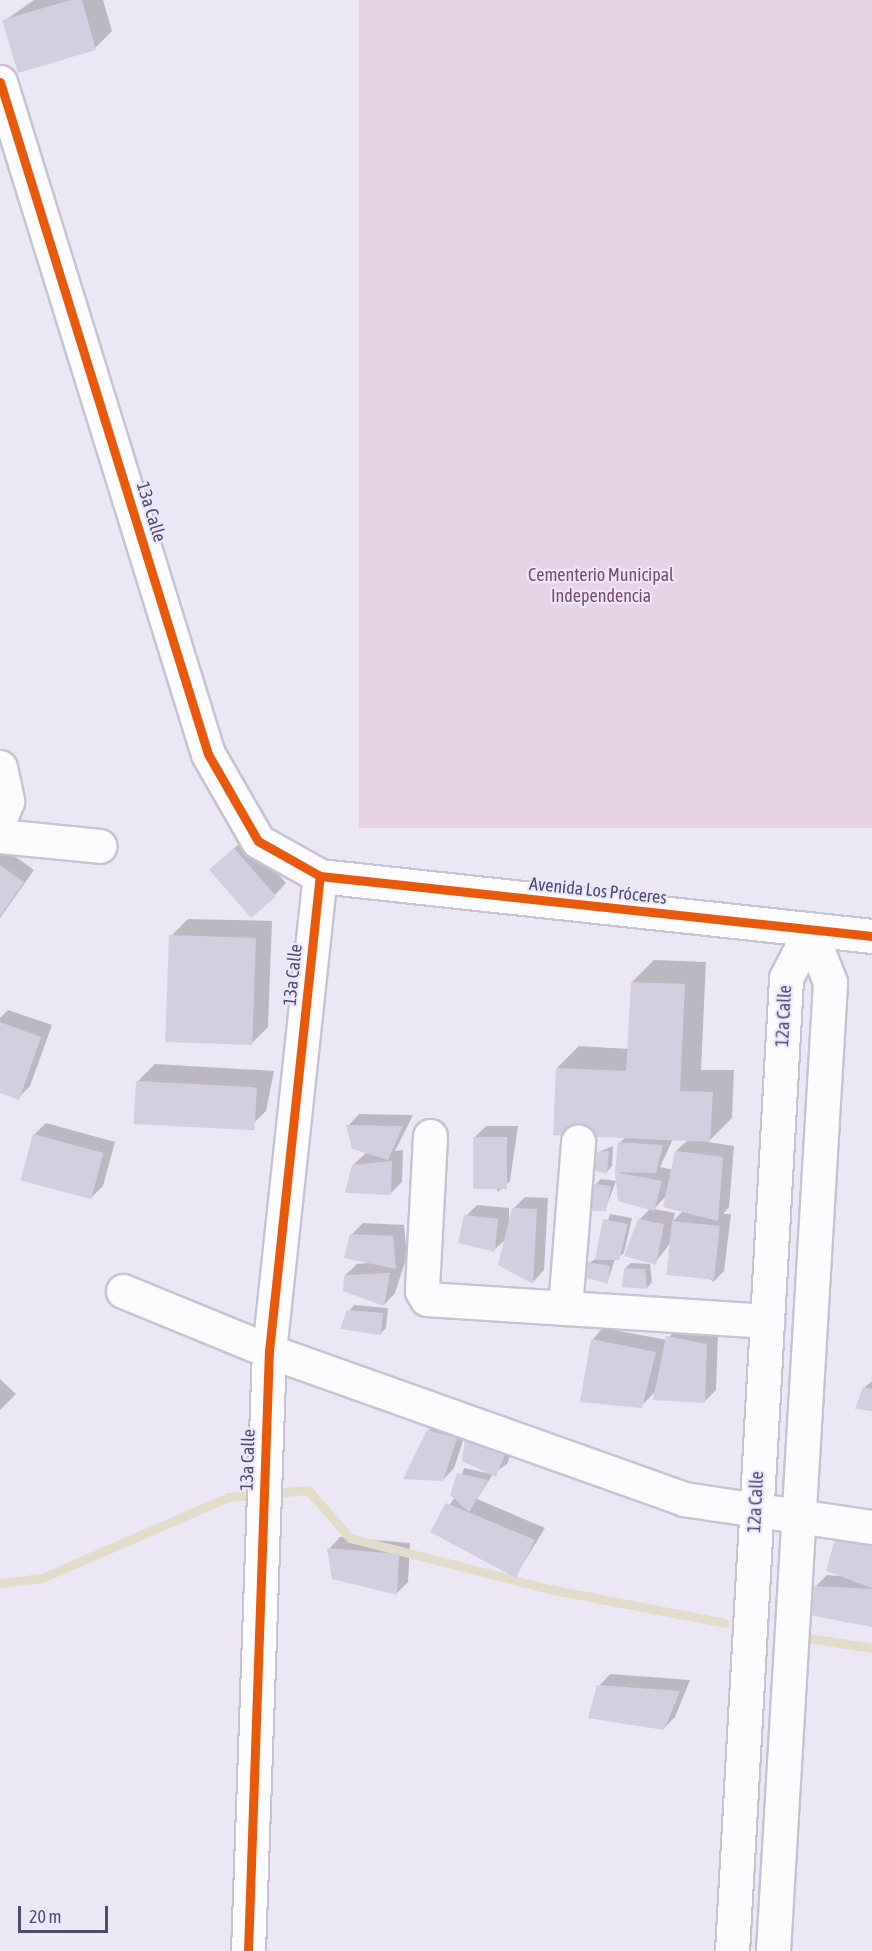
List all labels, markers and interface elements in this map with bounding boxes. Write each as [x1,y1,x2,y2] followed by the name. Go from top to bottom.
[132,479,170,545] street label: 13a Calle
[528,565,674,608] park label: Cementerio Municipal Independencia
[528,873,668,909] street label: Avenida Los Próceres
[279,943,307,1007] street label: 13a Calle
[772,985,796,1047] street label: 12a Calle
[236,1429,260,1491] street label: 13a Calle
[744,1471,768,1533] street label: 12a Calle
[21,1894,111,1932] scale bar
[29,1906,61,1927] text: 20 m

